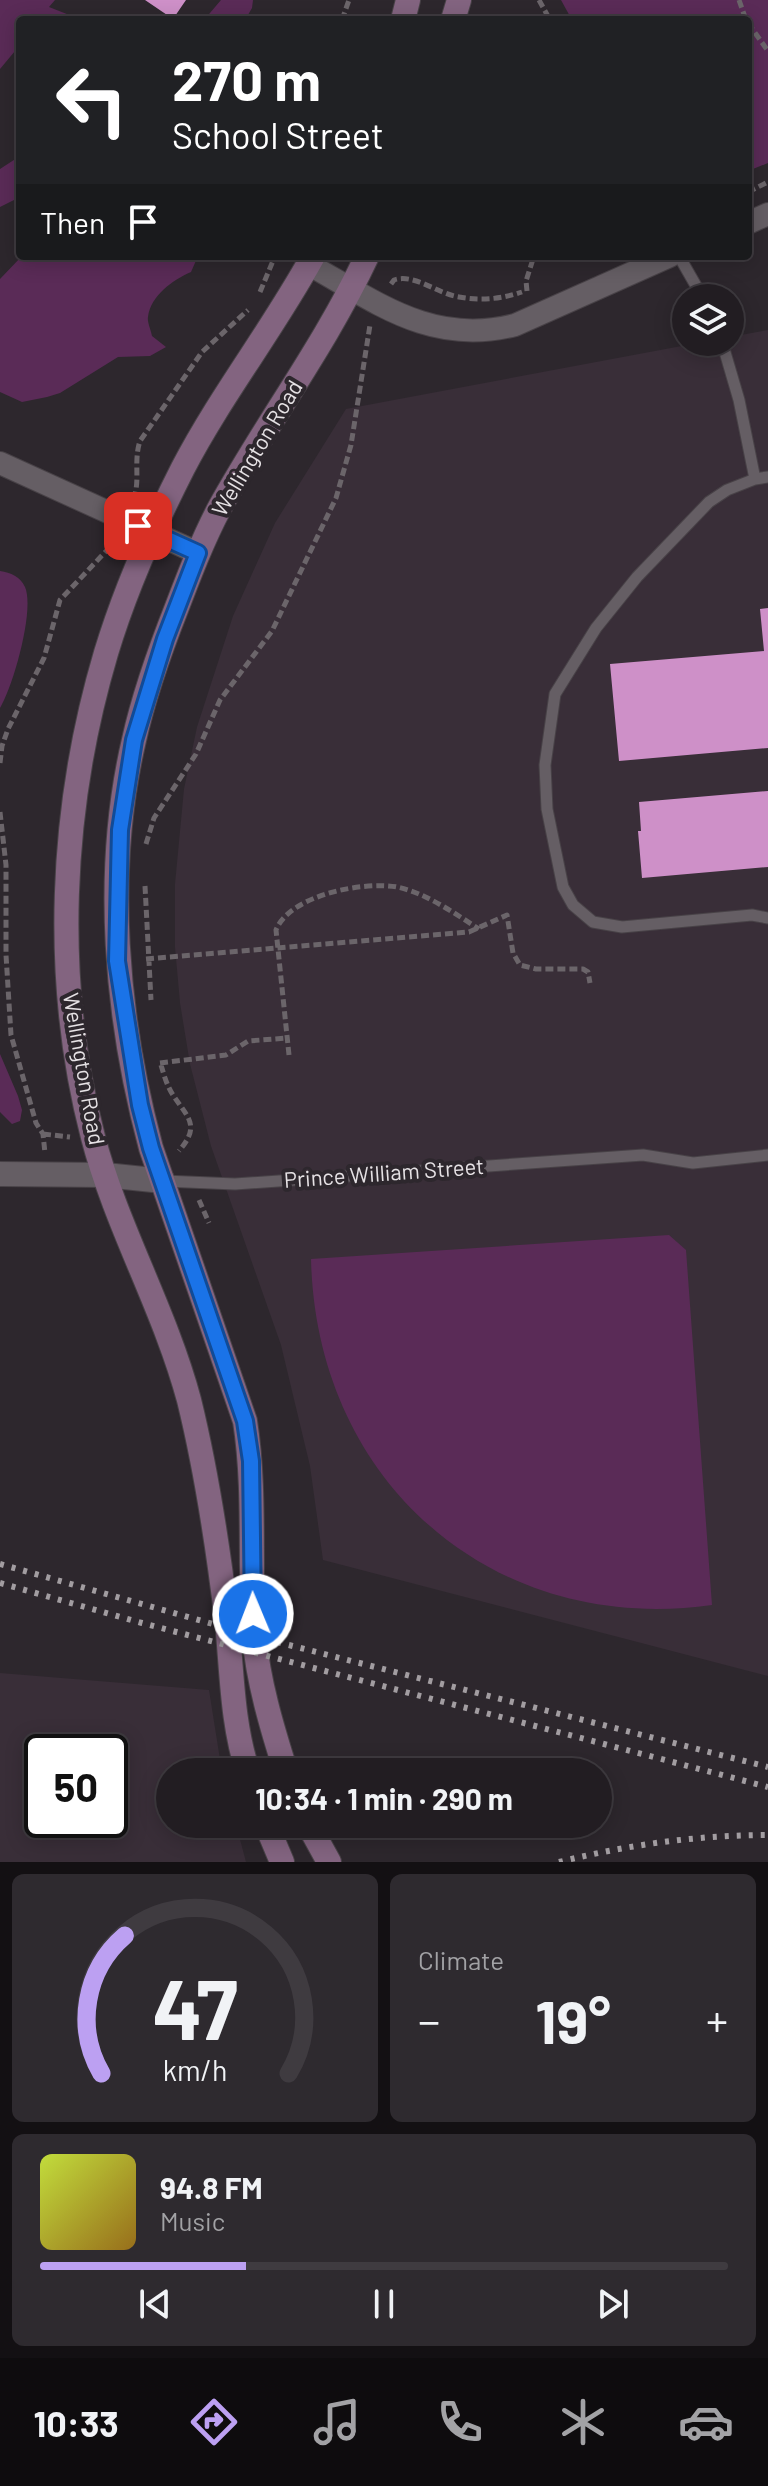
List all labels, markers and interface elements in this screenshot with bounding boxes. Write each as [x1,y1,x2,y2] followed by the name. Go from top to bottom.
[172,45,321,112] text: 270 m
[40,48,144,152] icon: left
[172,113,384,156] text: School Street
[121,200,165,244] icon: arrive
[40,204,105,240] text: Then
[672,284,744,356] map controls
[672,284,744,356] button: layers
[205,375,307,520] street label: Wellington Road
[104,492,172,560] pin
[116,504,160,548] icon: arrive
[59,991,111,1147] street label: Wellington Road
[283,1152,485,1192] street label: Prince William Street
[211,1572,295,1656] position arrow
[24,1734,128,1838] speed limit sign: 50
[255,1780,513,1816] text: 10:34 · 1 min · 290 m
[418,1944,504,1975] text: Climate
[152,1957,238,2057] text: 47
[535,1984,611,2056] text: 19°
[418,1993,440,2046] text: −
[706,1993,728,2046] text: +
[163,2052,227,2087] text: km/h
[160,2169,263,2205] text: 94.8 FM
[160,2205,225,2236] text: Music
[133,2282,177,2326] icon: previous
[362,2282,406,2326] icon: pause
[591,2282,635,2326] icon: next
[186,2394,242,2450] icon: directions
[309,2394,365,2450] icon: music
[432,2394,488,2450] icon: phone
[555,2394,611,2450] icon: climate
[678,2394,734,2450] icon: car
[34,2401,119,2444] text: 10:33

